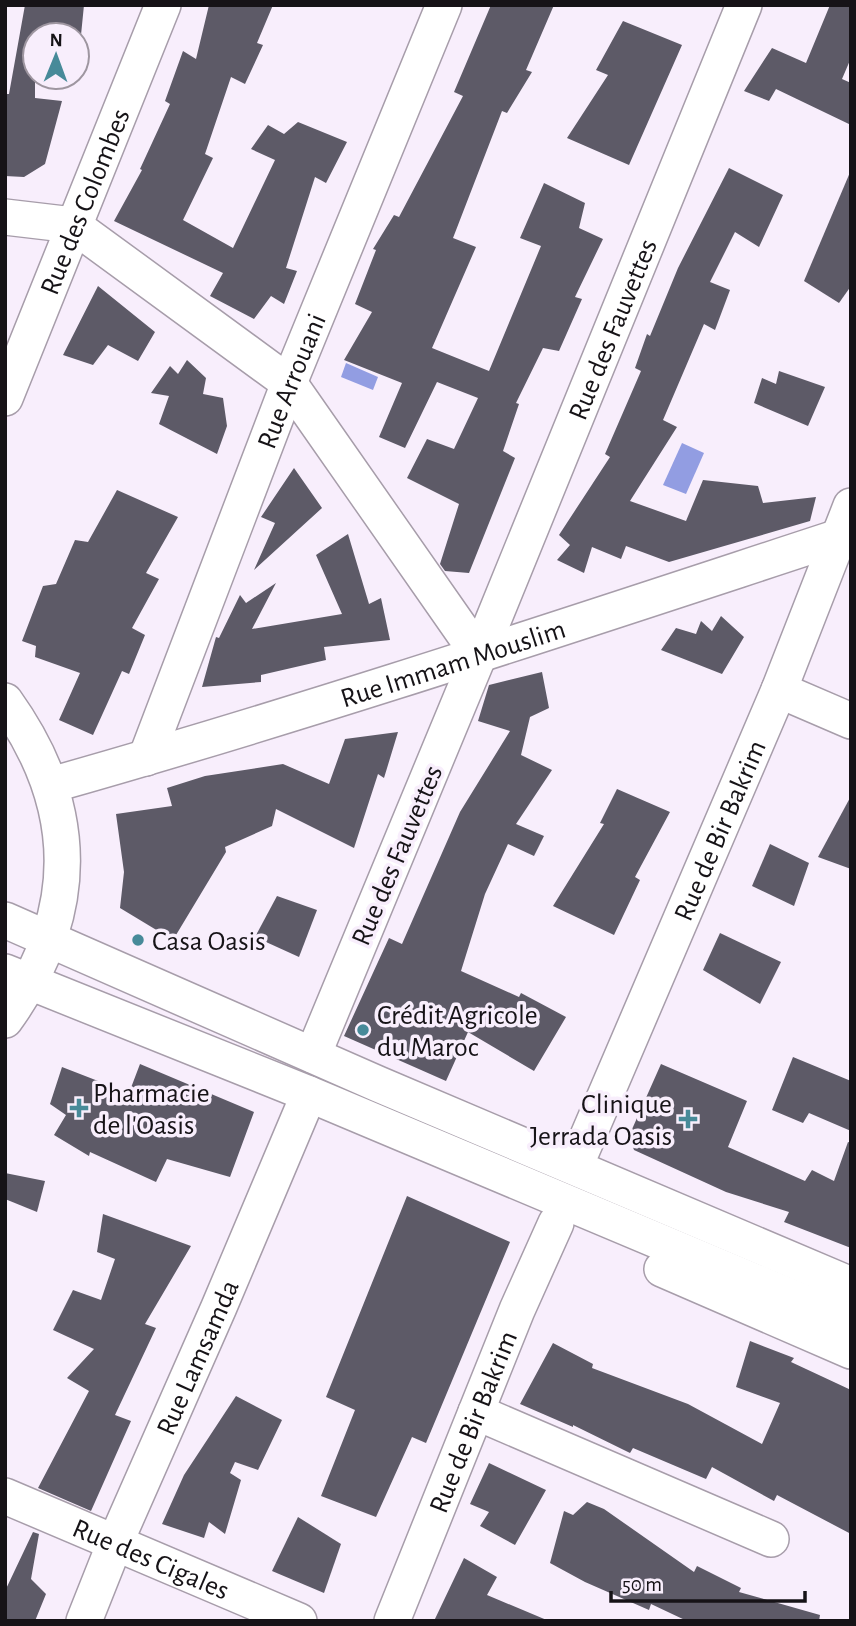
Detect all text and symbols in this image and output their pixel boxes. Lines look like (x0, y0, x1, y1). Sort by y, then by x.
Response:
north arrow (21, 21, 91, 91)
text: N (49, 31, 63, 50)
street label: Rue des Colombes (36, 105, 136, 299)
street label: Rue des Fauvettes (564, 235, 663, 424)
street label: Rue Arrouani (253, 310, 332, 453)
street label: Rue Immam Mouslim (338, 615, 569, 714)
street label: Rue de Bir Bakrim (670, 737, 772, 925)
street label: Rue des Fauvettes (347, 762, 448, 950)
place label: Casa Oasis (152, 928, 266, 956)
marker: Casa Oasis (130, 932, 146, 948)
place label: Crédit Agricole du Maroc (377, 1002, 538, 1062)
marker: Crédit Agricole du Maroc (355, 1022, 371, 1038)
place label: Pharmacie de l'Oasis (93, 1080, 210, 1140)
place label: Clinique Jerrada Oasis (530, 1091, 672, 1151)
marker: Pharmacie de l'Oasis (71, 1100, 87, 1116)
marker: Clinique Jerrada Oasis (678, 1109, 698, 1129)
street label: Rue Lamsamda (152, 1276, 245, 1440)
street label: Rue de Bir Bakrim (425, 1327, 523, 1517)
street label: Rue des Cigales (68, 1514, 233, 1606)
scale bar (611, 1560, 805, 1604)
text: 50 m (622, 1574, 662, 1595)

